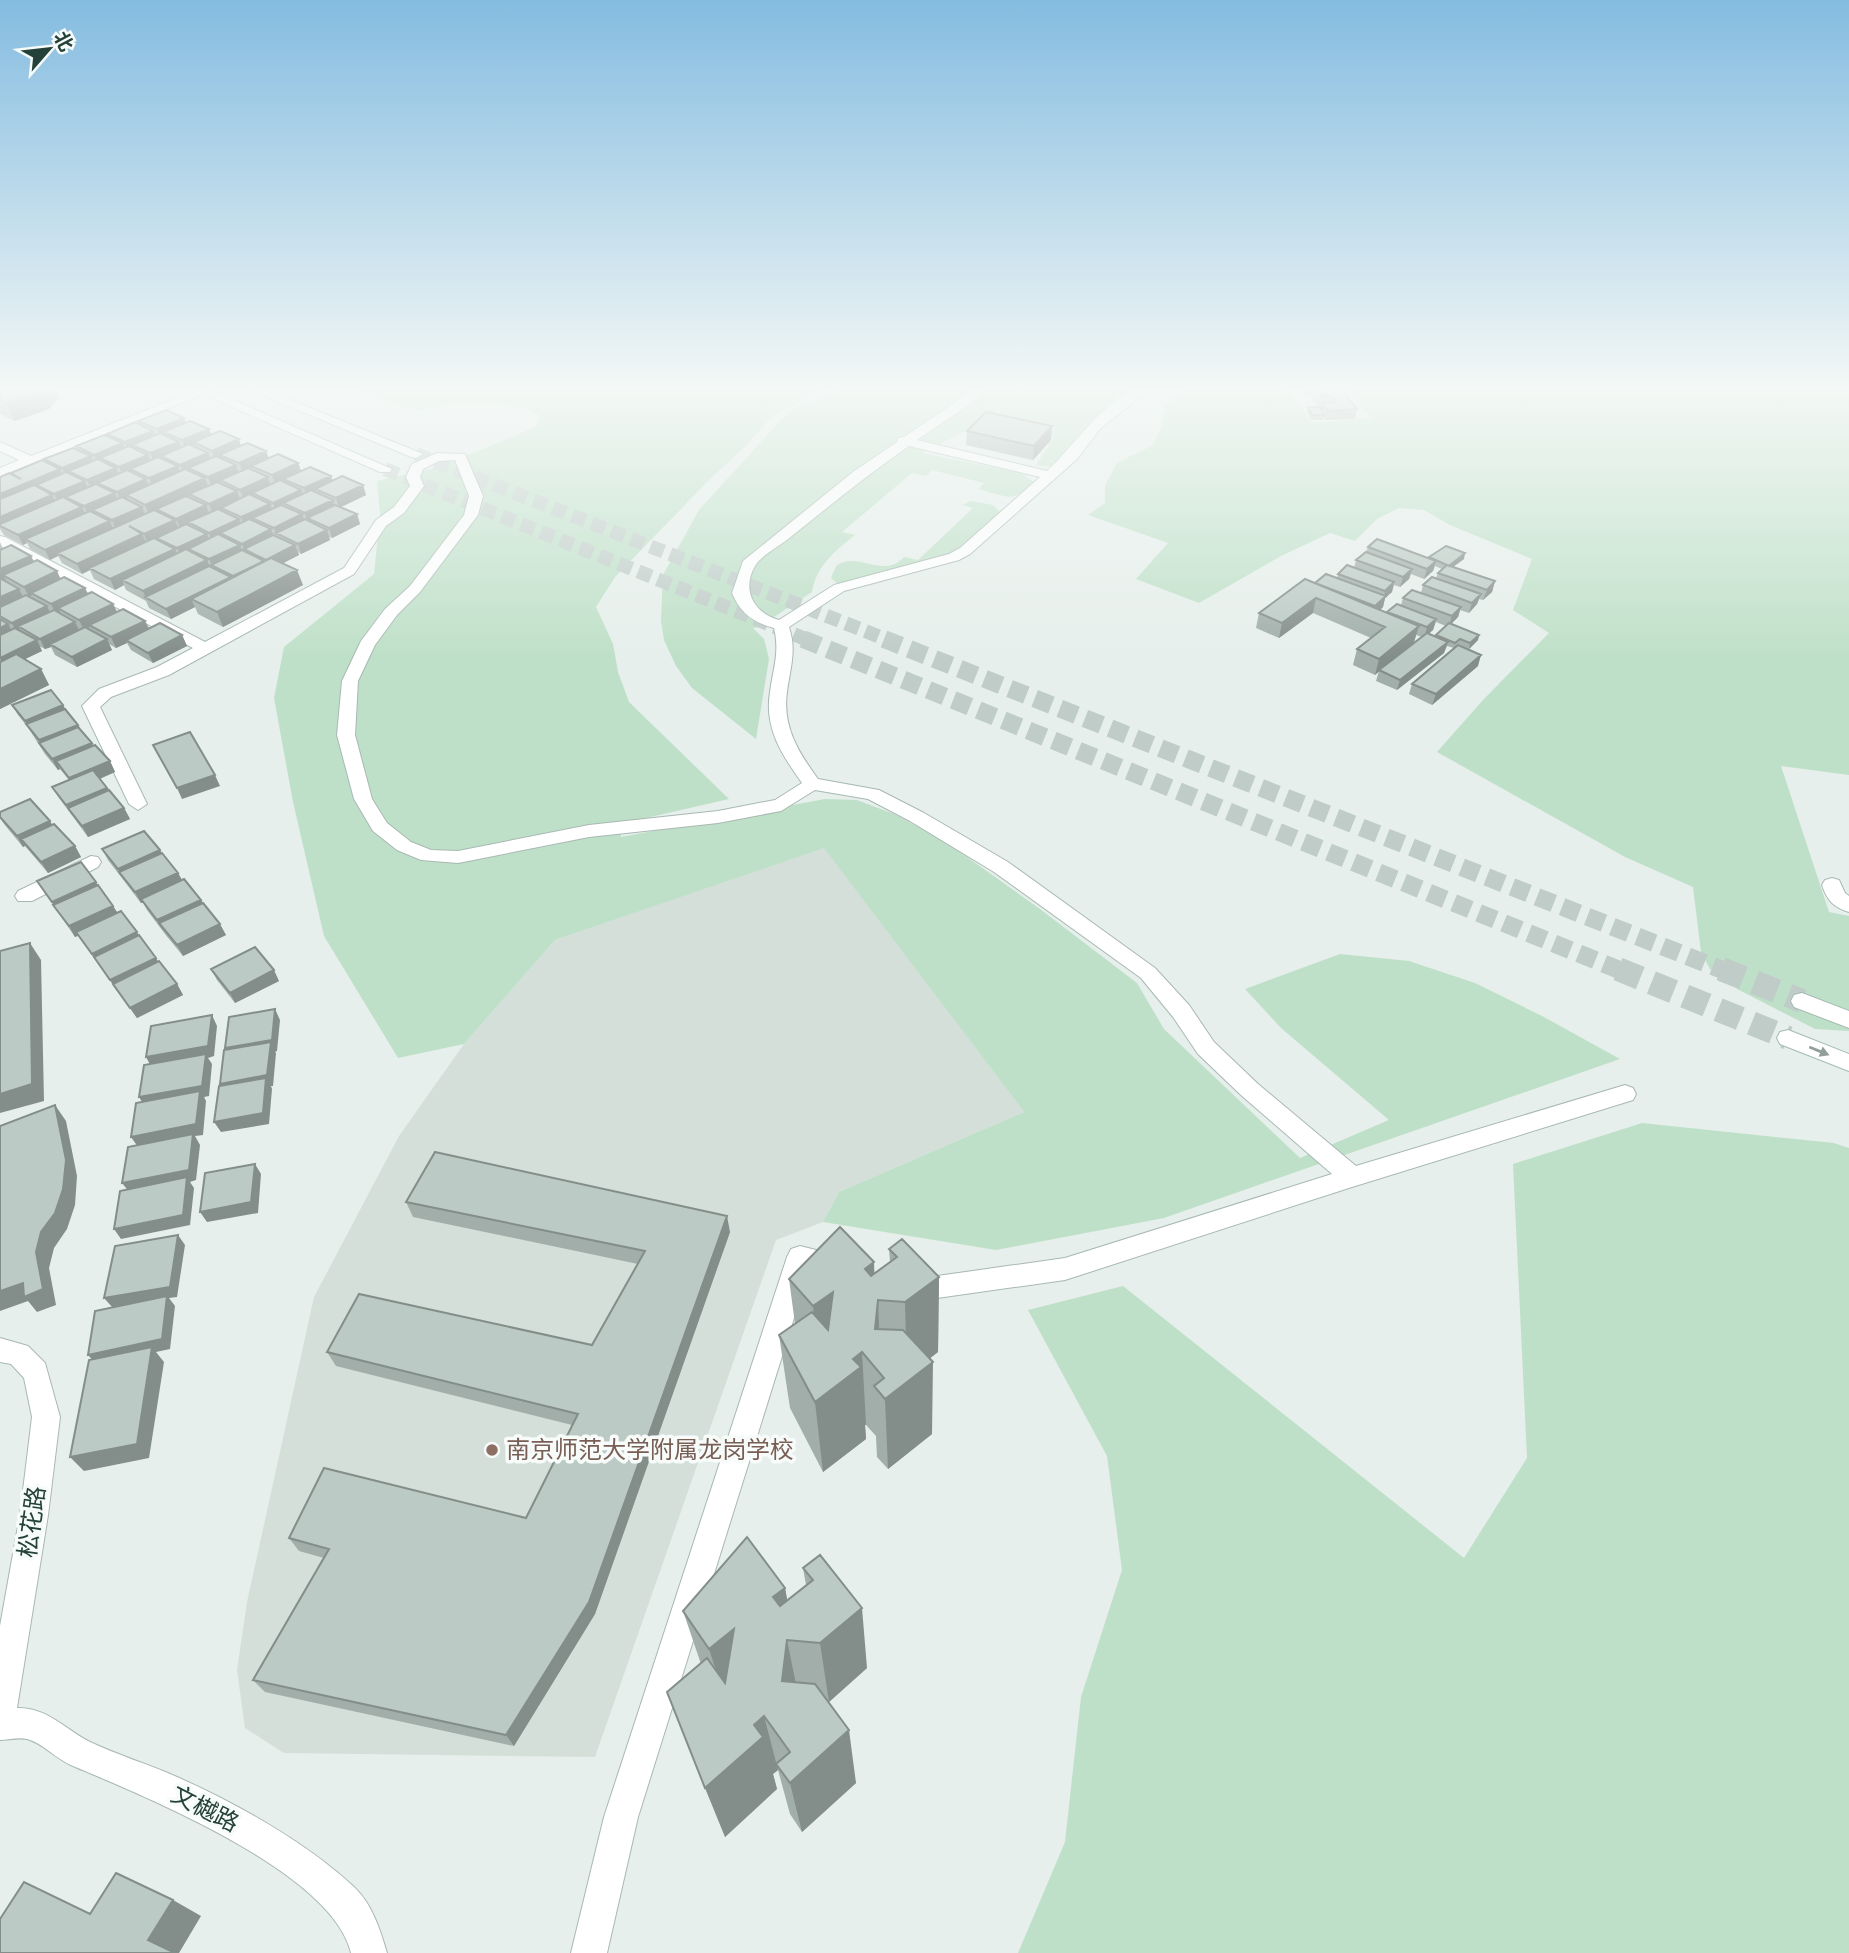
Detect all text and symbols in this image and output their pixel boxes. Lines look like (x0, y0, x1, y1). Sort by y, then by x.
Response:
north arrow (14, 14, 84, 84)
text: 北 (49, 27, 78, 55)
one-way arrow (1808, 1045, 1829, 1056)
place label: 南京师范大学附属龙岗学校 (506, 1436, 794, 1464)
marker: 南京师范大学附属龙岗学校 (484, 1442, 500, 1458)
street label: 松花路 (13, 1484, 51, 1560)
street label: 文樾路 (167, 1780, 243, 1838)

